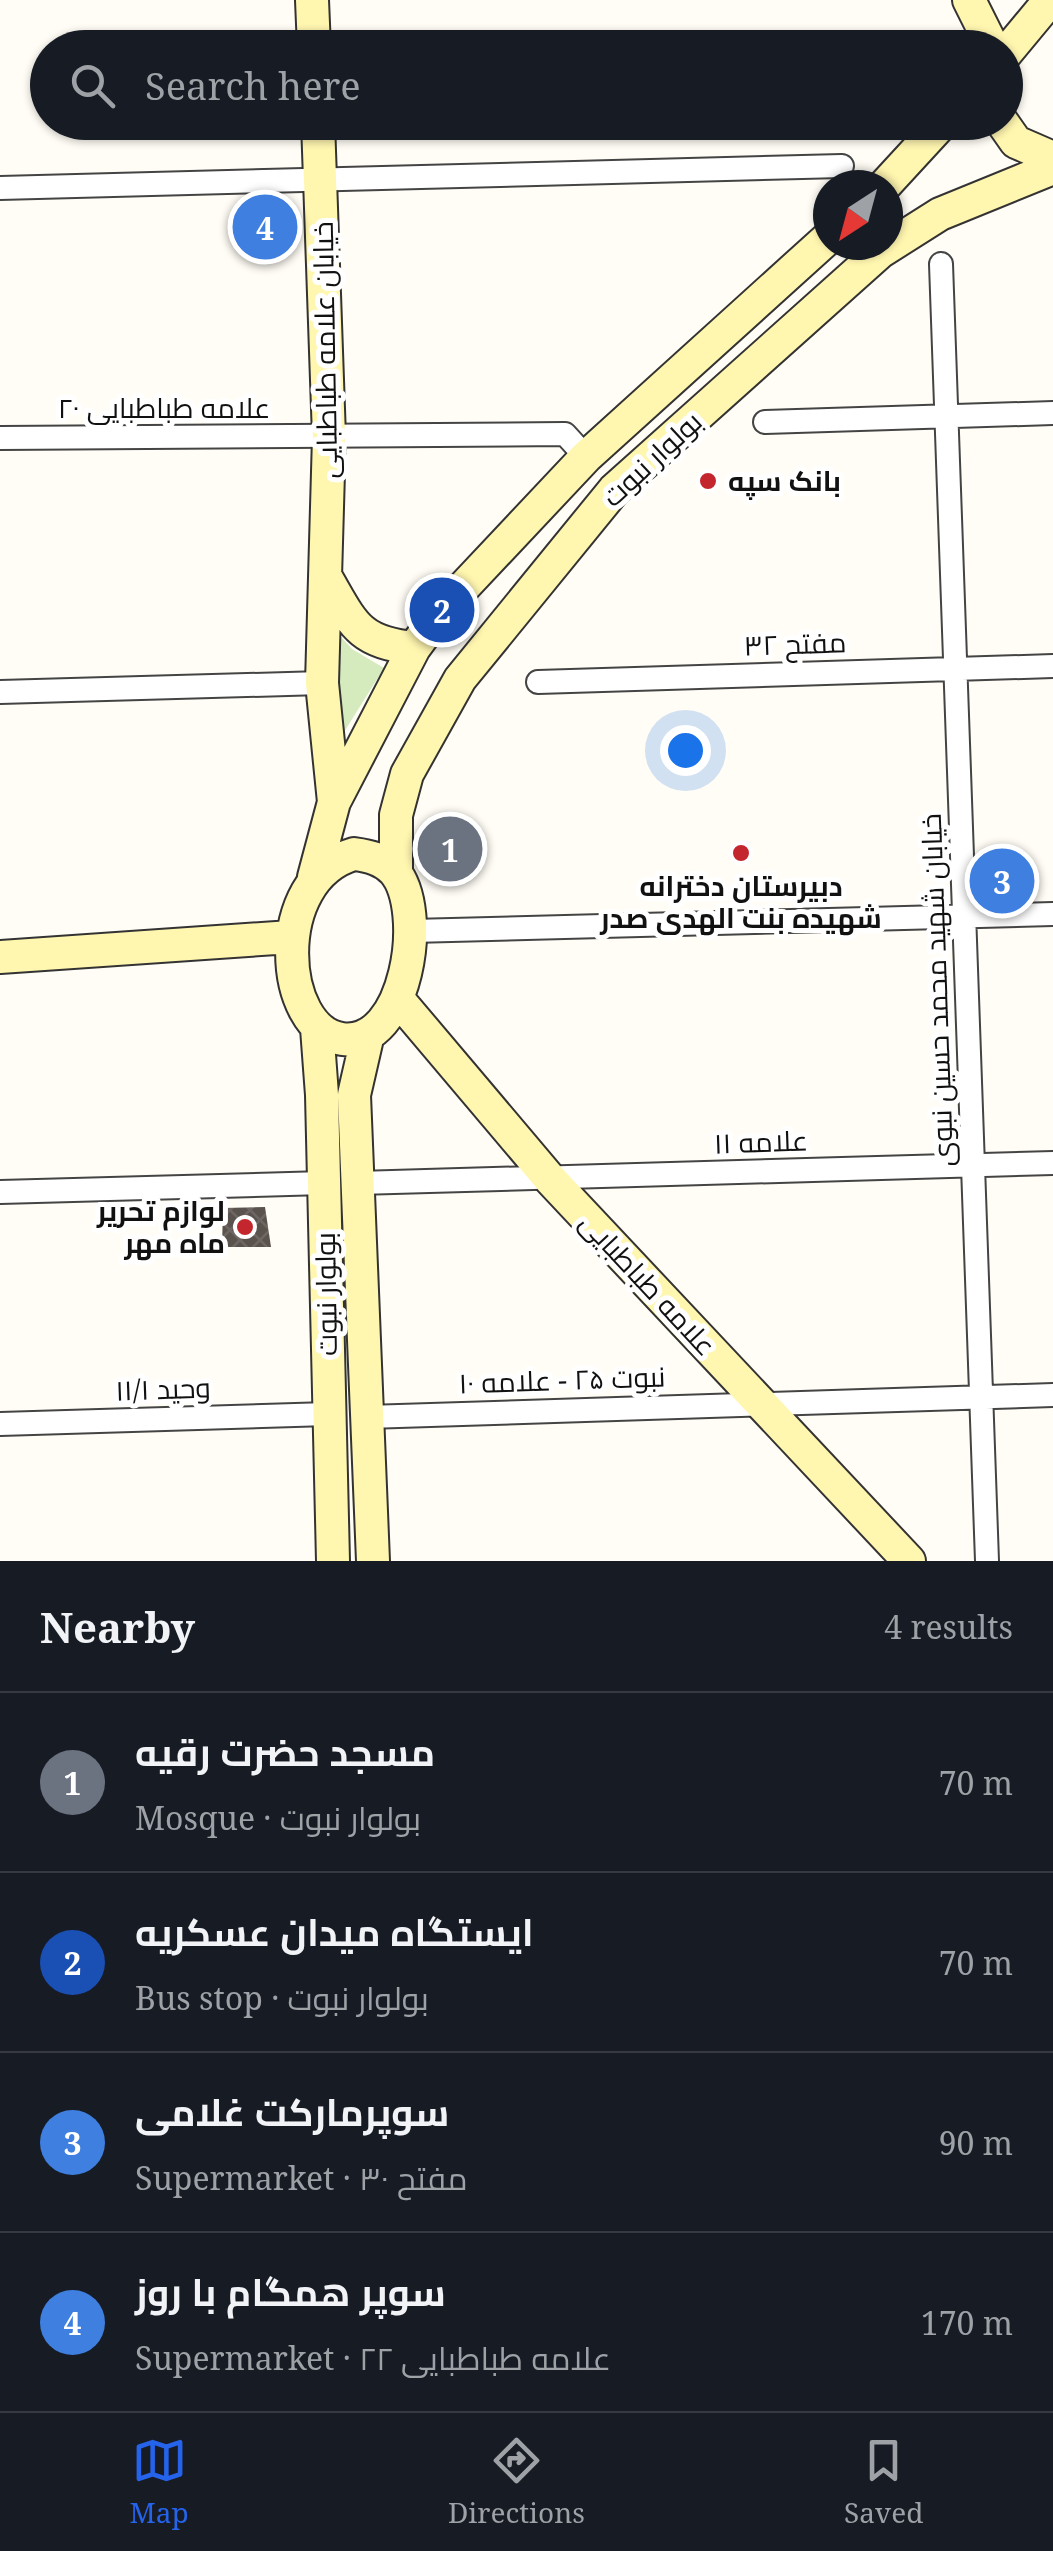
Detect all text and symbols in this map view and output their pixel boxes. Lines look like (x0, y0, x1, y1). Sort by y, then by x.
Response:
search box (30, 30, 1023, 140)
icon: search (65, 58, 120, 113)
text: Search here (145, 59, 361, 111)
north arrow (813, 170, 903, 260)
pin: 4 (232, 190, 298, 264)
street label: خیابان علامه طباطبایی (303, 221, 345, 479)
street label: علامه طباطبایی ۲۰ (58, 388, 270, 426)
street label: بولوار نبوت (593, 402, 710, 514)
place label: بانک سپه (728, 461, 841, 500)
marker: بانک سپه (697, 470, 719, 492)
pin: 2 (410, 572, 474, 648)
street label: مفتح ۳۲ (743, 622, 847, 665)
your location (660, 725, 711, 776)
pin: 1 (418, 812, 482, 886)
street label: خیابان شهید محمد حسین نبوی (911, 813, 961, 1167)
marker: دبیرستان دخترانه شهیده بنت الهدی صدر (730, 842, 752, 864)
pin: 3 (970, 844, 1034, 918)
place label: دبیرستان دخترانه شهیده بنت الهدی صدر (599, 866, 882, 936)
street label: علامه ۱۱ (713, 1120, 809, 1162)
place label: لوازم تحریر ماه مهر (96, 1191, 225, 1261)
street label: علامه طباطبایی (572, 1203, 725, 1363)
marker: لوازم تحریر ماه مهر (234, 1216, 256, 1238)
street label: بولوار نبوت (305, 1232, 345, 1356)
street label: نبوت ۲۵ - علامه ۱۰ (458, 1356, 666, 1402)
street label: وحید ۱۱/۱ (115, 1367, 211, 1409)
text: Nearby (40, 1598, 195, 1655)
text: 4 results (884, 1605, 1013, 1648)
text: مسجد حضرت رقیه (135, 1725, 435, 1777)
text: 1 (63, 1761, 82, 1804)
text: 70 m (939, 1761, 1013, 1804)
text: Mosque · بولوار نبوت (135, 1796, 421, 1839)
text: ایستگاه میدان عسکریه (135, 1905, 534, 1957)
text: 2 (63, 1941, 82, 1984)
text: 70 m (939, 1941, 1013, 1984)
text: Bus stop · بولوار نبوت (135, 1976, 429, 2019)
text: سوپرمارکت غلامی (135, 2085, 449, 2137)
text: 3 (63, 2121, 82, 2164)
text: 90 m (939, 2121, 1013, 2164)
text: Supermarket · مفتح ۳۰ (135, 2156, 467, 2199)
text: سوپر همگام با روز (135, 2265, 446, 2317)
text: 4 (63, 2301, 82, 2344)
text: 170 m (921, 2301, 1013, 2344)
text: Supermarket · علامه طباطبایی ۲۲ (135, 2336, 611, 2379)
tab: Map (130, 2433, 189, 2531)
tab: Directions (448, 2433, 585, 2531)
tab: Saved (844, 2433, 923, 2531)

